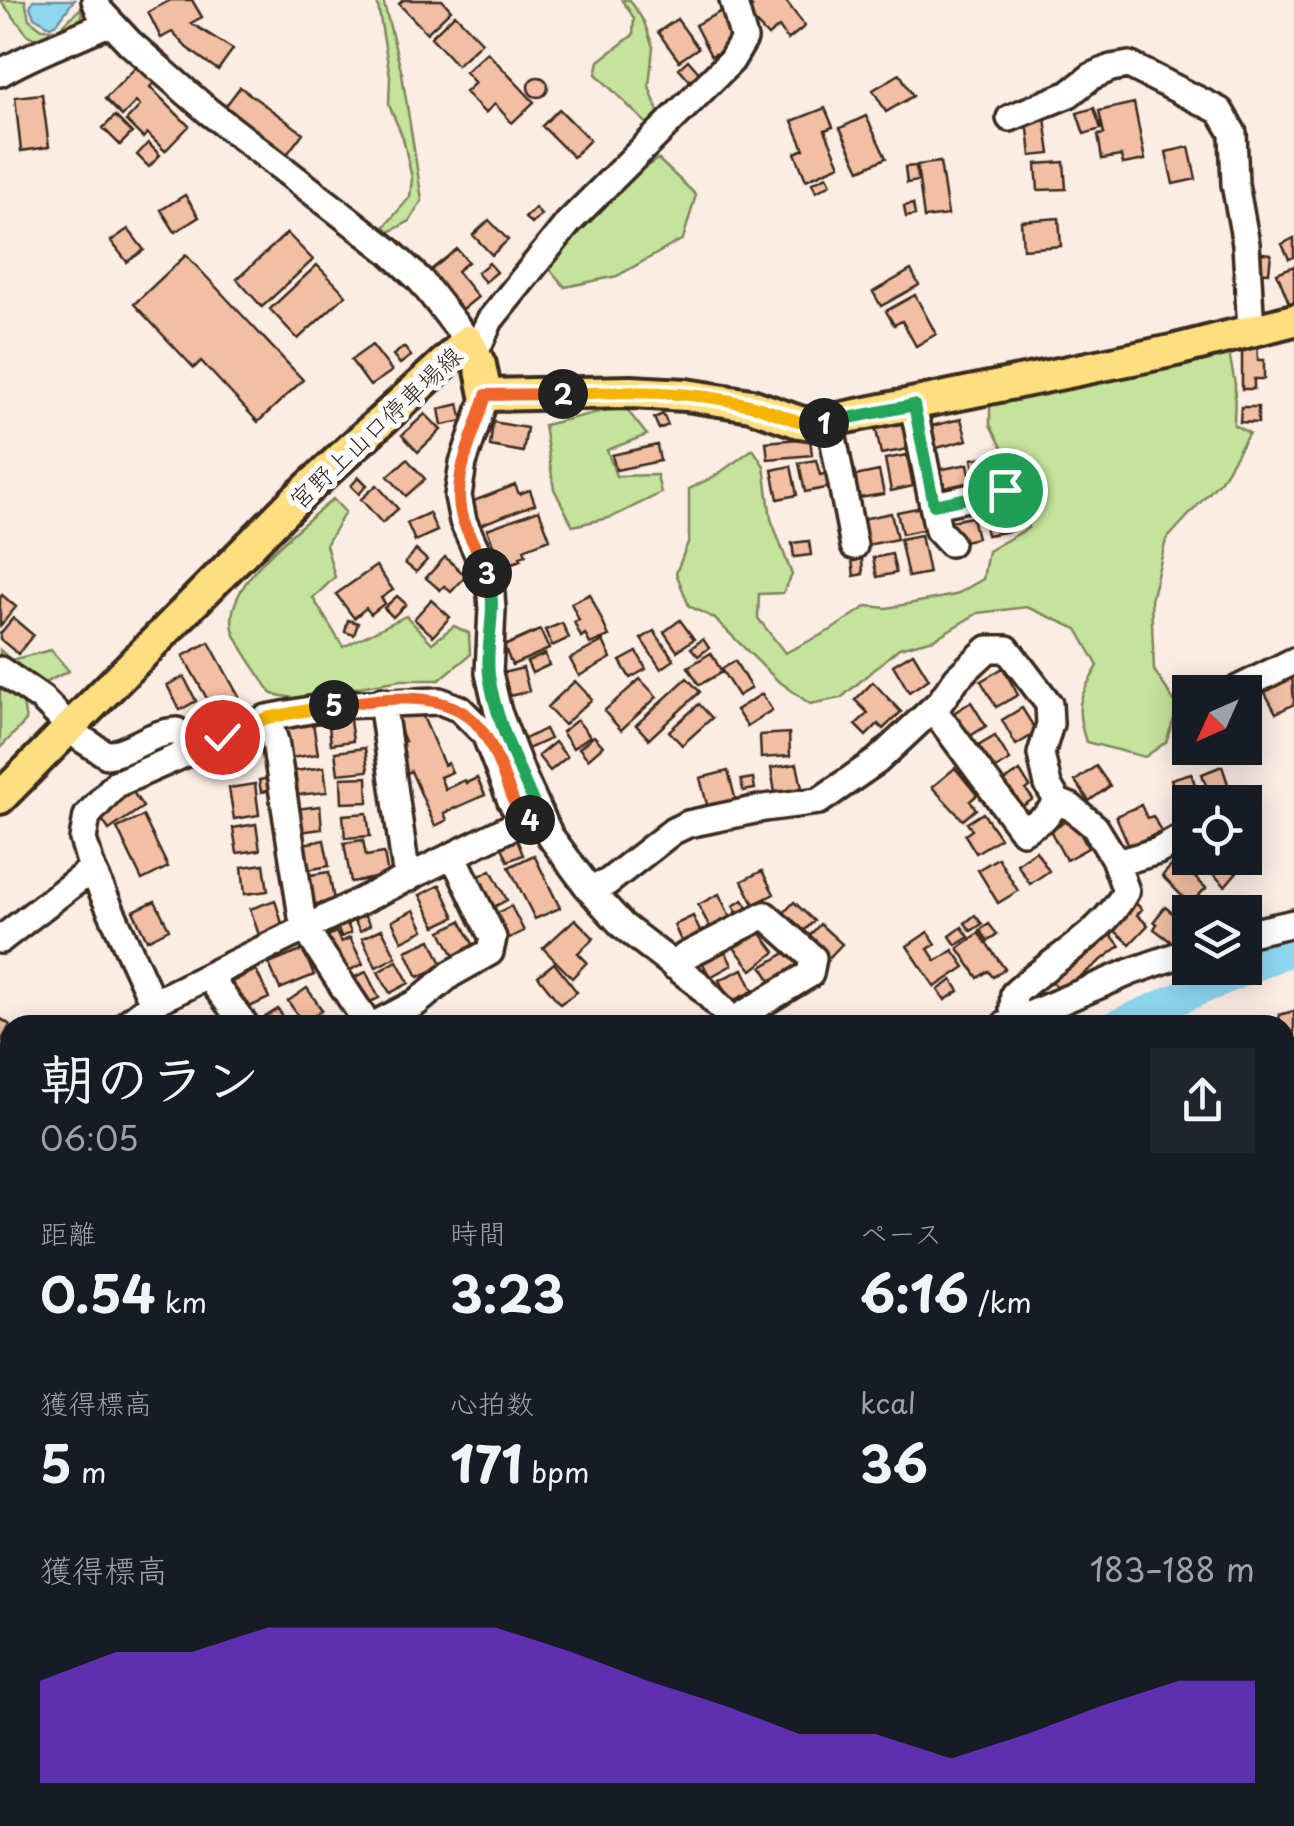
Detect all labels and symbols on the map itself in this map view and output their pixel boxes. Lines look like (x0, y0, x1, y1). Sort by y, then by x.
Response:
street label: 宮野上山口停車場線 (280, 336, 470, 518)
pin: 2 (538, 369, 588, 419)
pin: 1 (799, 398, 849, 448)
pin (963, 448, 1048, 533)
pin: 3 (462, 548, 512, 598)
north arrow (1172, 675, 1262, 765)
pin: 5 (309, 680, 359, 730)
pin (180, 695, 265, 780)
pin: 4 (505, 795, 555, 845)

